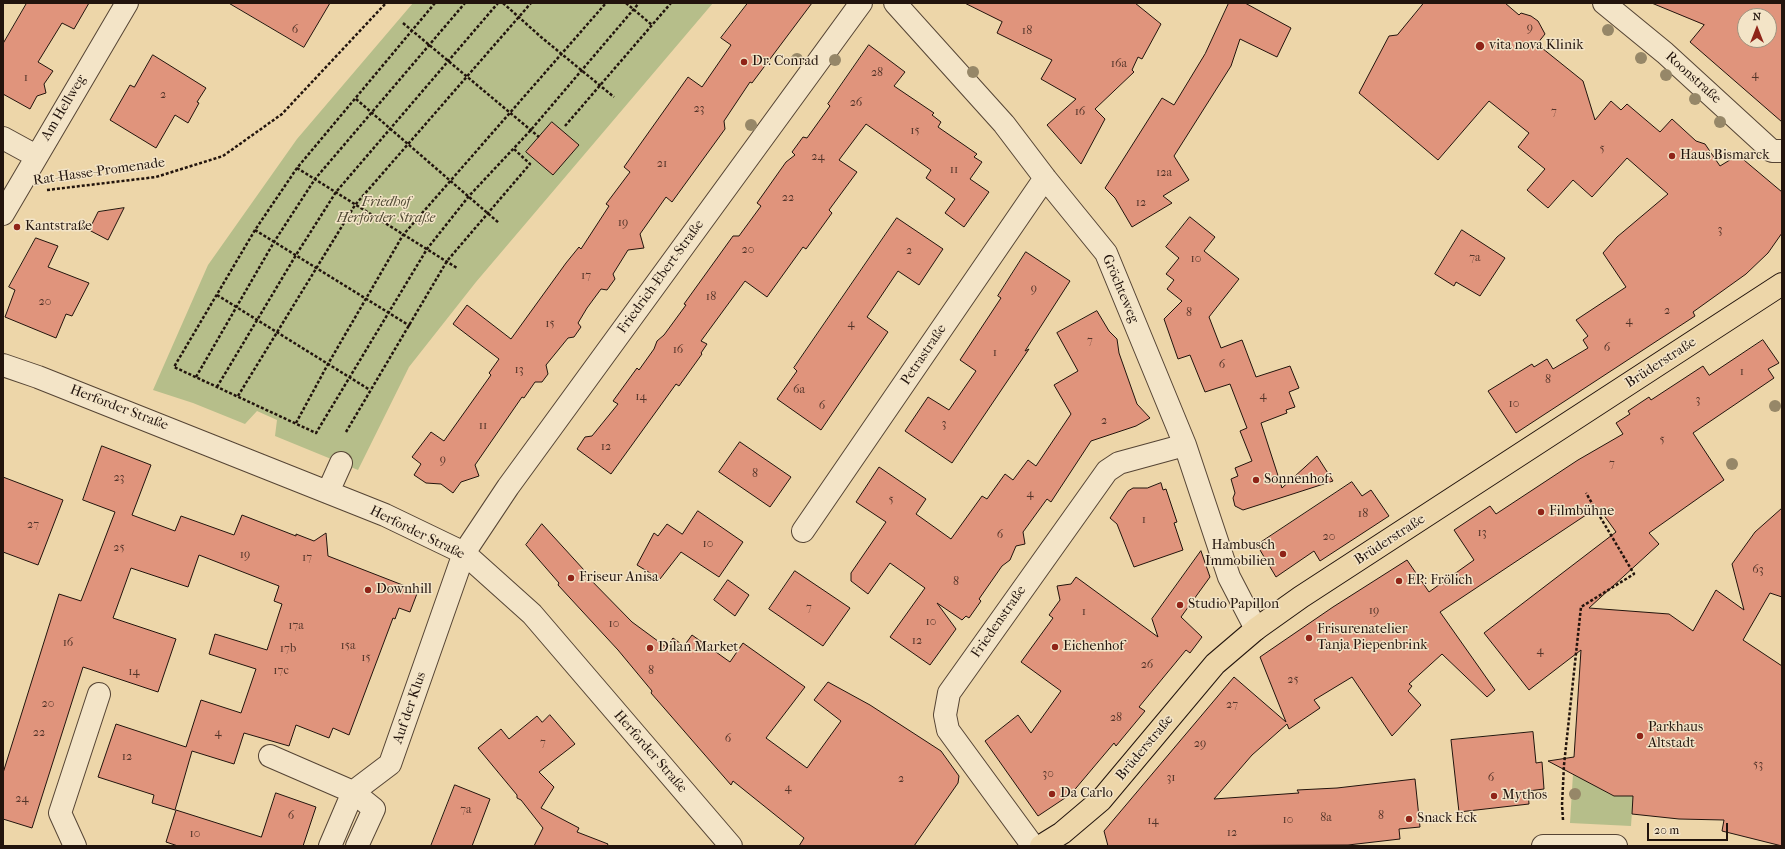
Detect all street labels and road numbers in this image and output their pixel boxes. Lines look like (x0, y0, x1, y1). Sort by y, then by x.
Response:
street label: Roonstraße (1662, 49, 1724, 107)
street label: Am Hellweg (38, 72, 90, 144)
street label: Rat-Hasse-Promenade (32, 154, 166, 190)
street label: Friedrich-Ebert-Straße (614, 217, 708, 337)
street label: Gröchteweg (1098, 252, 1142, 326)
street label: Petrastraße (898, 321, 950, 389)
street label: Brüderstraße (1623, 334, 1699, 392)
street label: Herforder Straße (68, 382, 170, 434)
street label: Herforder Straße (367, 503, 467, 563)
street label: Brüderstraße (1352, 511, 1428, 569)
street label: Friedenstraße (968, 583, 1030, 661)
street label: Auf der Klus (390, 670, 430, 746)
street label: Herforder Straße (610, 707, 690, 797)
street label: Brüderstraße (1113, 712, 1177, 784)

